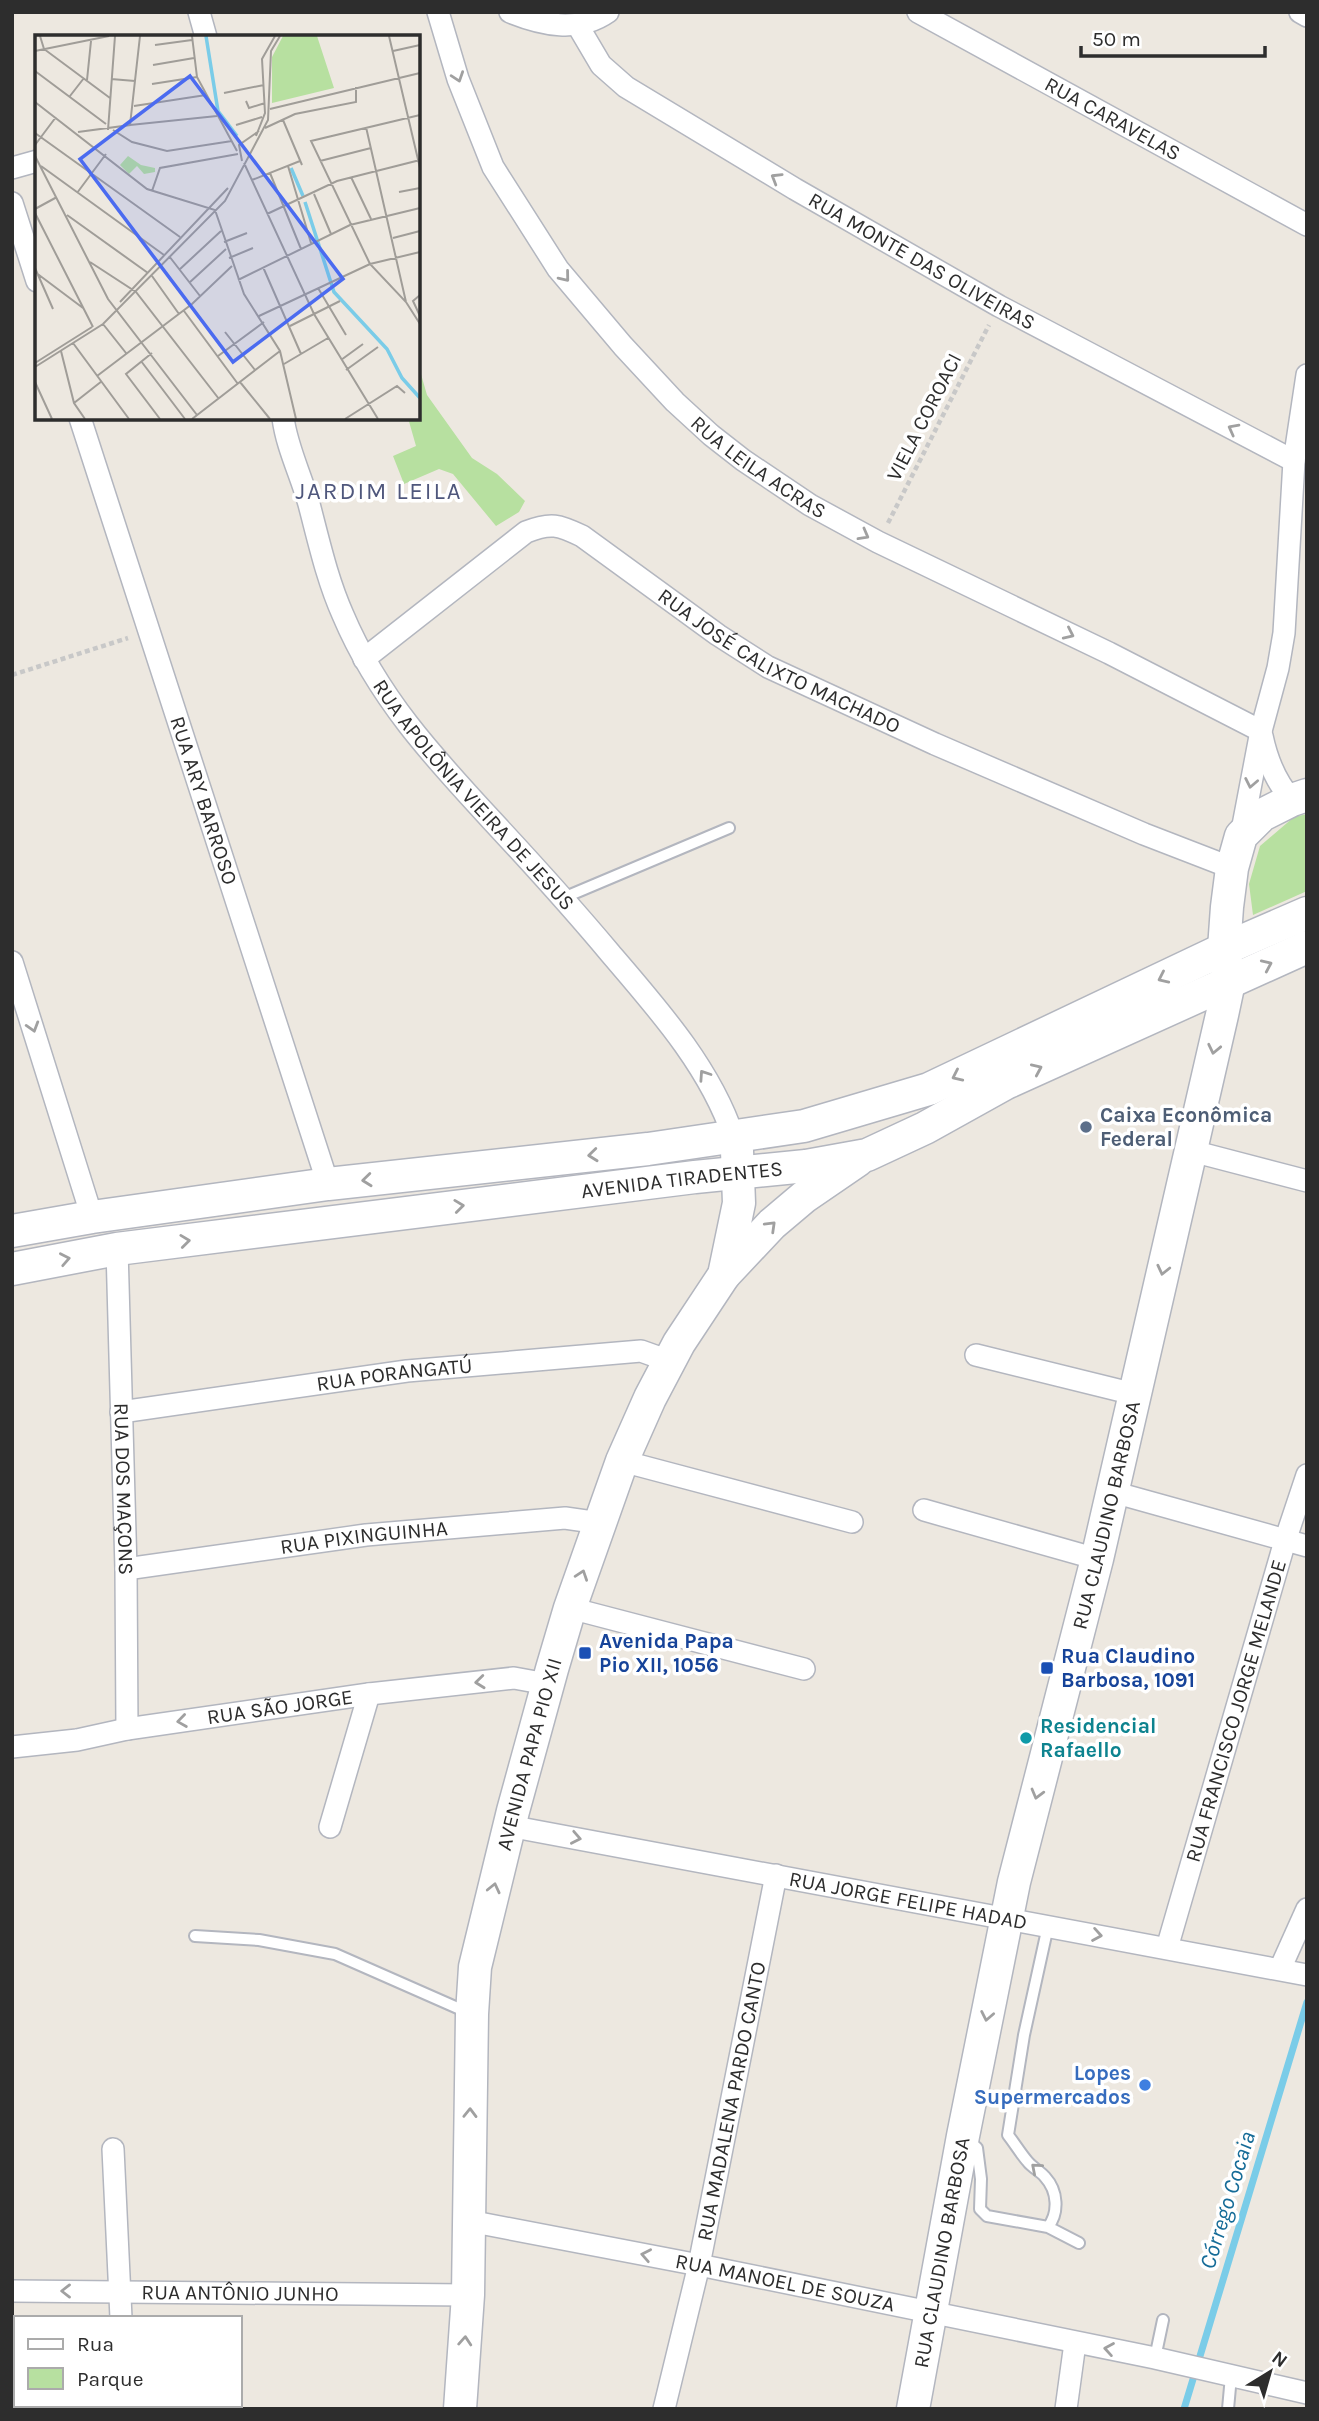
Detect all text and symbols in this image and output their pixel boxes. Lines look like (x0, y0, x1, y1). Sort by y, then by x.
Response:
scale bar (1081, 14, 1265, 58)
text: 50 m (1092, 27, 1141, 51)
inset map (35, 35, 420, 420)
one-way arrow (450, 71, 464, 83)
street label: RUA CARAVELAS (1041, 72, 1185, 165)
one-way arrow (771, 173, 784, 186)
street label: RUA MONTE DAS OLIVEIRAS (804, 187, 1039, 335)
one-way arrow (557, 268, 569, 281)
street label: VIELA COROACI (882, 349, 966, 485)
street label: RUA LEILA ACRAS (686, 411, 830, 523)
one-way arrow (1228, 424, 1240, 438)
district label: JARDIM LEILA (295, 477, 463, 505)
one-way arrow (857, 527, 870, 540)
street label: RUA JOSÉ CALIXTO MACHADO (653, 583, 904, 738)
one-way arrow (1062, 626, 1074, 640)
street label: RUA APOLÔNIA VIEIRA DE JESUS (368, 675, 580, 915)
street label: RUA ARY BARROSO (165, 713, 242, 888)
one-way arrow (1244, 777, 1259, 789)
one-way arrow (1259, 959, 1272, 973)
one-way arrow (1158, 970, 1170, 984)
one-way arrow (24, 1021, 39, 1033)
one-way arrow (1208, 1043, 1223, 1055)
one-way arrow (1030, 1063, 1042, 1077)
one-way arrow (952, 1067, 964, 1081)
one-way arrow (700, 1070, 712, 1083)
place label: Caixa Econômica Federal (1100, 1103, 1272, 1151)
marker: Caixa Econômica Federal (1078, 1119, 1094, 1135)
one-way arrow (587, 1148, 599, 1163)
street label: AVENIDA TIRADENTES (580, 1156, 784, 1203)
one-way arrow (361, 1172, 372, 1187)
one-way arrow (454, 1199, 465, 1214)
one-way arrow (763, 1221, 776, 1234)
one-way arrow (179, 1233, 191, 1248)
one-way arrow (59, 1252, 71, 1267)
one-way arrow (1157, 1264, 1172, 1276)
street label: RUA PORANGATÚ (315, 1353, 473, 1396)
street label: RUA CLAUDINO BARBOSA (1067, 1398, 1145, 1632)
street label: RUA DOS MAÇONS (109, 1403, 138, 1575)
street label: RUA PIXINGUINHA (278, 1516, 449, 1559)
street label: RUA FRANCISCO JORGE MELANDE (1181, 1557, 1291, 1865)
one-way arrow (574, 1569, 588, 1581)
place label: Avenida Papa Pio XII, 1056 (599, 1629, 734, 1677)
place label: Rua Claudino Barbosa, 1091 (1061, 1644, 1195, 1692)
marker: Avenida Papa Pio XII, 1056 (577, 1645, 593, 1661)
street label: AVENIDA PAPA PIO XII (492, 1655, 567, 1853)
marker: Rua Claudino Barbosa, 1091 (1039, 1660, 1055, 1676)
one-way arrow (474, 1674, 486, 1689)
street label: RUA SÃO JORGE (205, 1684, 354, 1729)
one-way arrow (176, 1714, 187, 1729)
place label: Residencial Rafaello (1040, 1714, 1156, 1762)
marker: Residencial Rafaello (1018, 1730, 1034, 1746)
one-way arrow (1031, 1788, 1045, 1800)
one-way arrow (570, 1829, 582, 1844)
street label: RUA JORGE FELIPE HADAD (787, 1867, 1029, 1935)
one-way arrow (486, 1882, 500, 1894)
one-way arrow (1091, 1927, 1103, 1942)
street label: RUA MADALENA PARDO CANTO (692, 1960, 771, 2243)
one-way arrow (981, 2010, 996, 2022)
place label: Lopes Supermercados (974, 2061, 1131, 2109)
marker: Lopes Supermercados (1137, 2077, 1153, 2093)
one-way arrow (463, 2108, 478, 2119)
water label: Córrego Cocaia (1194, 2128, 1261, 2272)
street label: RUA CLAUDINO BARBOSA (909, 2135, 975, 2370)
one-way arrow (1031, 2164, 1044, 2176)
one-way arrow (640, 2248, 652, 2263)
street label: RUA MANOEL DE SOUZA (673, 2249, 897, 2317)
street label: RUA ANTÔNIO JUNHO (141, 2280, 339, 2306)
one-way arrow (61, 2283, 71, 2299)
legend (14, 2316, 242, 2407)
text: Rua (77, 2332, 114, 2356)
one-way arrow (457, 2335, 472, 2346)
north arrow (1235, 2337, 1305, 2407)
one-way arrow (1103, 2343, 1115, 2358)
text: N (1268, 2346, 1292, 2372)
text: Parque (77, 2367, 144, 2391)

